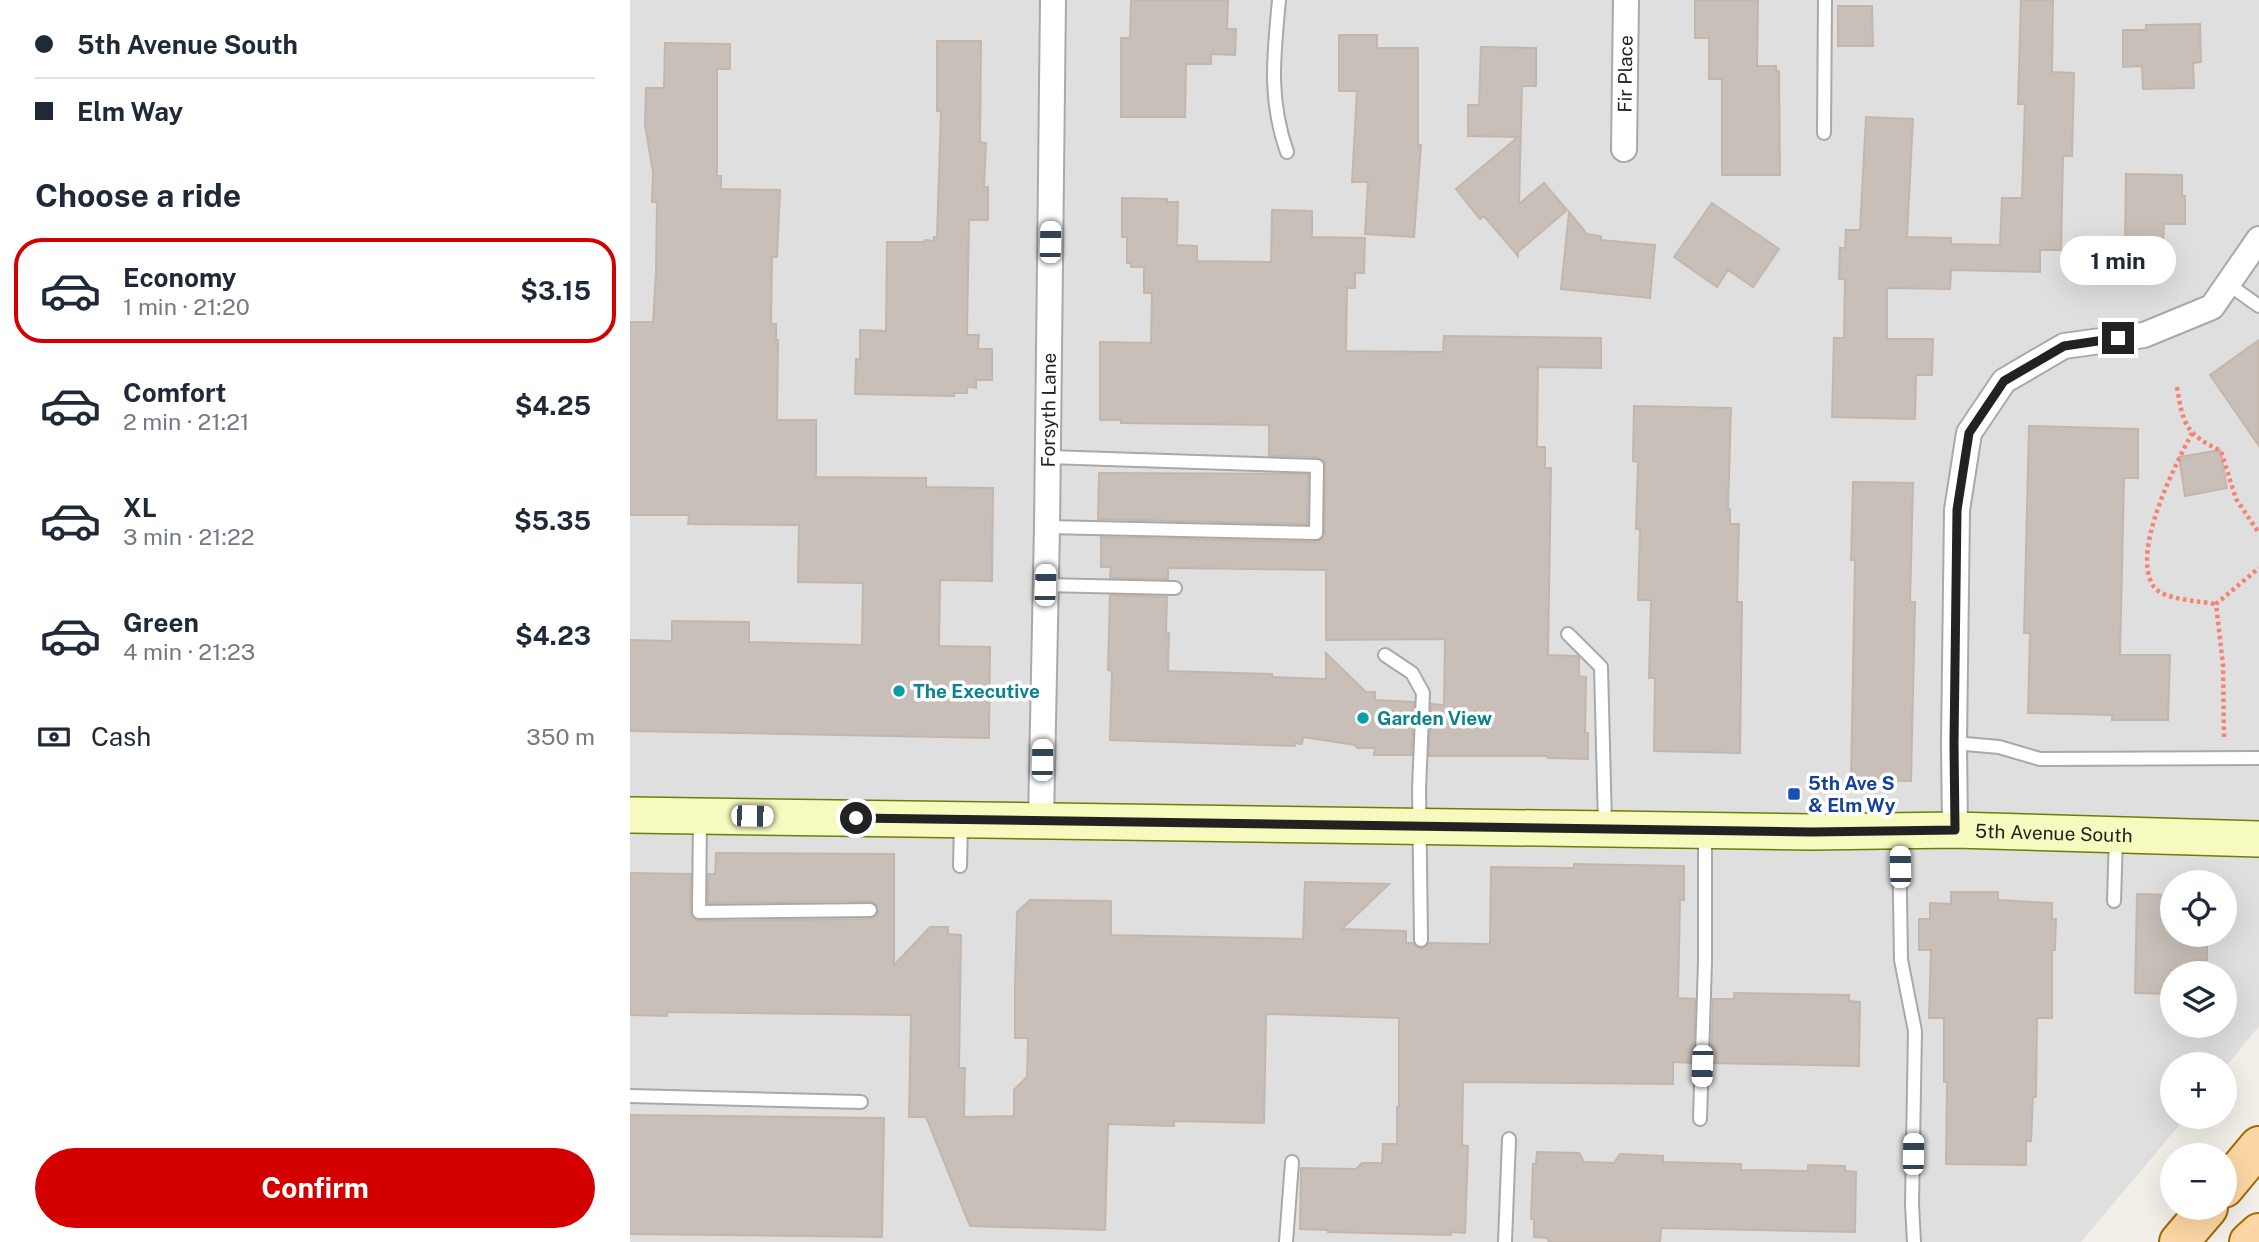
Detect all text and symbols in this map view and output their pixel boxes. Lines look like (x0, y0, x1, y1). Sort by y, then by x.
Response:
text: 5th Avenue South (77, 29, 298, 60)
street label: Fir Place (1613, 35, 1637, 113)
text: Elm Way (77, 96, 183, 127)
text: Choose a ride (35, 177, 241, 214)
car (1040, 221, 1061, 263)
callout: 1 min (2060, 236, 2176, 286)
text: 1 min (2090, 247, 2146, 274)
icon: car (39, 259, 102, 322)
text: Economy (123, 262, 236, 293)
text: $3.15 (520, 275, 591, 306)
text: 1 min · 21:20 (123, 293, 250, 320)
route end (2102, 322, 2134, 354)
street label: Forsyth Lane (1037, 353, 1060, 468)
icon: car (39, 374, 102, 437)
text: Comfort (123, 377, 226, 408)
text: $4.25 (515, 390, 591, 421)
text: 2 min · 21:21 (123, 408, 249, 435)
icon: car (39, 489, 102, 552)
text: XL (123, 492, 157, 523)
text: $5.35 (514, 505, 591, 536)
text: 3 min · 21:22 (123, 523, 255, 550)
car (1034, 564, 1057, 606)
icon: car (39, 604, 102, 667)
text: Green (123, 607, 199, 638)
text: $4.23 (515, 620, 591, 651)
text: 4 min · 21:23 (123, 638, 255, 665)
place label: The Executive (913, 680, 1040, 702)
marker: The Executive (891, 683, 907, 699)
place label: Garden View (1377, 707, 1492, 729)
marker: Garden View (1355, 710, 1371, 726)
icon: cash (35, 718, 73, 756)
text: Cash (91, 721, 151, 752)
text: 350 m (526, 723, 595, 750)
car (1032, 739, 1053, 781)
place label: 5th Ave S & Elm Wy (1808, 772, 1896, 816)
marker: 5th Ave S & Elm Wy (1786, 786, 1802, 802)
route start (840, 802, 872, 834)
car (731, 805, 774, 827)
street label: 5th Avenue South (1975, 820, 2133, 846)
car (1890, 846, 1911, 888)
map controls (2160, 870, 2237, 1220)
button: locate (2160, 870, 2237, 947)
button: layers (2160, 961, 2237, 1038)
car (1691, 1045, 1714, 1087)
button: + (2160, 1052, 2237, 1129)
car (1903, 1133, 1924, 1175)
button: − (2160, 1143, 2237, 1220)
button: Confirm (35, 1148, 595, 1228)

